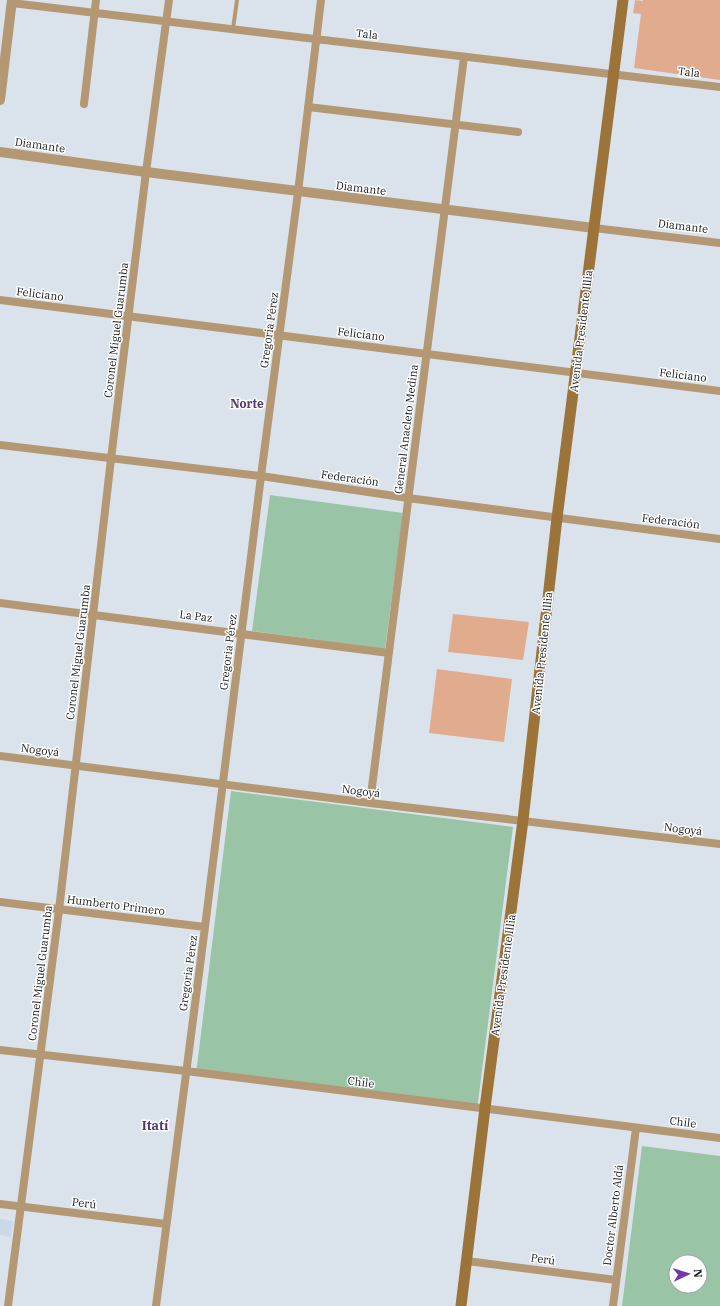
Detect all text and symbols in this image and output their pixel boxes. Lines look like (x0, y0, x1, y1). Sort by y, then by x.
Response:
street label: Tala (355, 26, 379, 42)
street label: Tala (677, 64, 701, 80)
street label: Diamante (14, 135, 66, 155)
street label: Diamante (335, 178, 387, 198)
street label: Diamante (657, 216, 709, 236)
street label: Coronel Miguel Guarumba (101, 261, 131, 399)
street label: Avenida Presidente Illia (567, 269, 595, 393)
street label: Feliciano (16, 284, 64, 304)
street label: Gregoria Pérez (257, 291, 281, 369)
street label: Feliciano (337, 324, 385, 344)
street label: General Anacleto Medina (391, 363, 421, 495)
street label: Feliciano (659, 365, 707, 385)
district label: Norte (230, 396, 264, 411)
street label: Federación (320, 467, 380, 489)
street label: Federación (641, 510, 701, 532)
street label: Coronel Miguel Guarumba (63, 583, 93, 721)
street label: Avenida Presidente Illia (529, 591, 555, 715)
street label: La Paz (179, 607, 214, 625)
street label: Gregoria Pérez (216, 613, 240, 691)
street label: Nogoyá (20, 741, 60, 759)
street label: Nogoyá (341, 782, 381, 800)
street label: Nogoyá (663, 820, 703, 838)
street label: Humberto Primero (66, 892, 166, 918)
street label: Coronel Miguel Guarumba (25, 904, 55, 1042)
street label: Avenida Presidente Illia (488, 913, 518, 1037)
street label: Gregoria Pérez (176, 934, 200, 1012)
street label: Chile (347, 1073, 375, 1091)
street label: Chile (669, 1113, 697, 1131)
district label: Itatí (142, 1117, 169, 1134)
street label: Doctor Alberto Aldá (600, 1164, 626, 1266)
street label: Perú (71, 1195, 97, 1211)
street label: Perú (530, 1250, 556, 1268)
north arrow (668, 1254, 708, 1294)
text: N (691, 1268, 705, 1278)

